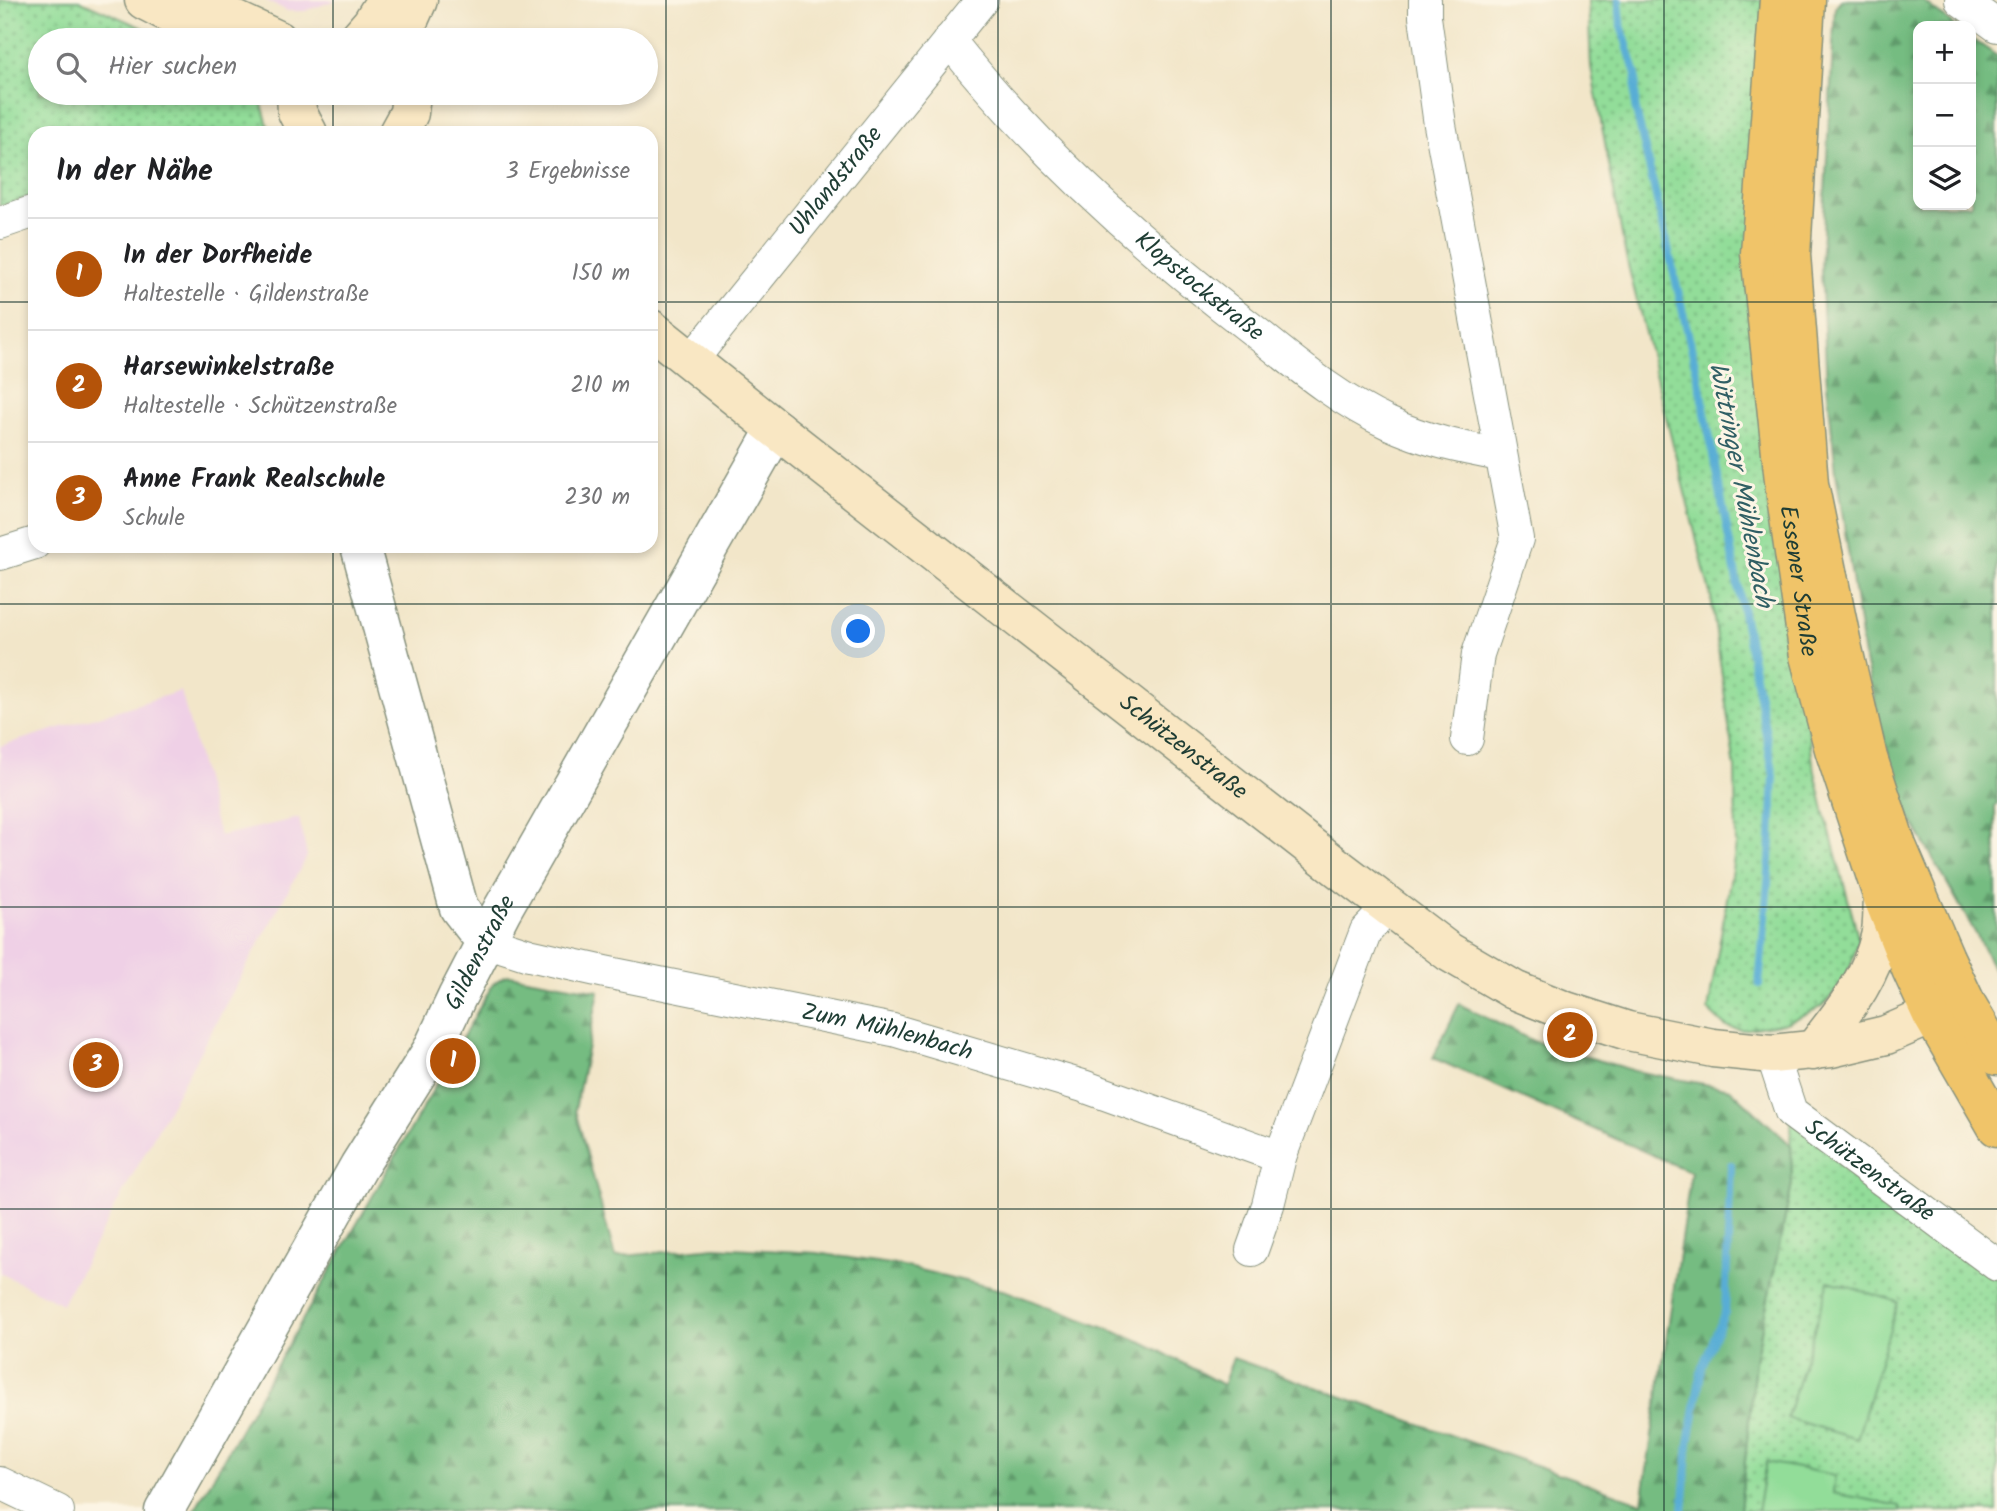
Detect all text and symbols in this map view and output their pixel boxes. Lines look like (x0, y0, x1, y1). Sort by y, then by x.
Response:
map controls (1913, 21, 1976, 210)
button: + (1913, 21, 1976, 84)
search box (28, 28, 658, 105)
text: Hier suchen (108, 46, 237, 88)
icon: search (52, 48, 90, 86)
button: − (1913, 84, 1976, 147)
street label: Uhlandstraße (779, 117, 893, 245)
button: layers (1913, 147, 1976, 210)
text: In der Nähe (56, 148, 213, 196)
text: 3 Ergebnisse (506, 154, 630, 190)
street label: Klopstockstraße (1125, 221, 1273, 352)
text: In der Dorfheide (123, 235, 312, 277)
text: 1 (76, 256, 82, 292)
text: 150 m (571, 256, 630, 292)
text: Haltestelle · Gildenstraße (123, 277, 369, 313)
text: Harsewinkelstraße (123, 347, 334, 389)
water label: Wittringer Mühlenbach (1696, 359, 1785, 613)
text: 2 (72, 368, 86, 404)
text: 210 m (570, 368, 630, 404)
text: Haltestelle · Schützenstraße (123, 389, 397, 425)
text: Anne Frank Realschule (123, 459, 385, 501)
text: 3 (73, 480, 85, 516)
text: 230 m (564, 480, 630, 516)
text: Schule (123, 501, 185, 537)
street label: Essener Straße (1768, 503, 1828, 660)
your location (841, 614, 875, 648)
street label: Schützenstraße (1110, 684, 1257, 810)
street label: Gildenstraße (434, 887, 526, 1017)
street label: Zum Mühlenbach (798, 993, 978, 1072)
pin: 2 (1547, 1009, 1593, 1061)
pin: 1 (430, 1035, 476, 1087)
pin: 3 (73, 1039, 119, 1091)
street label: Schützenstraße (1796, 1109, 1944, 1232)

